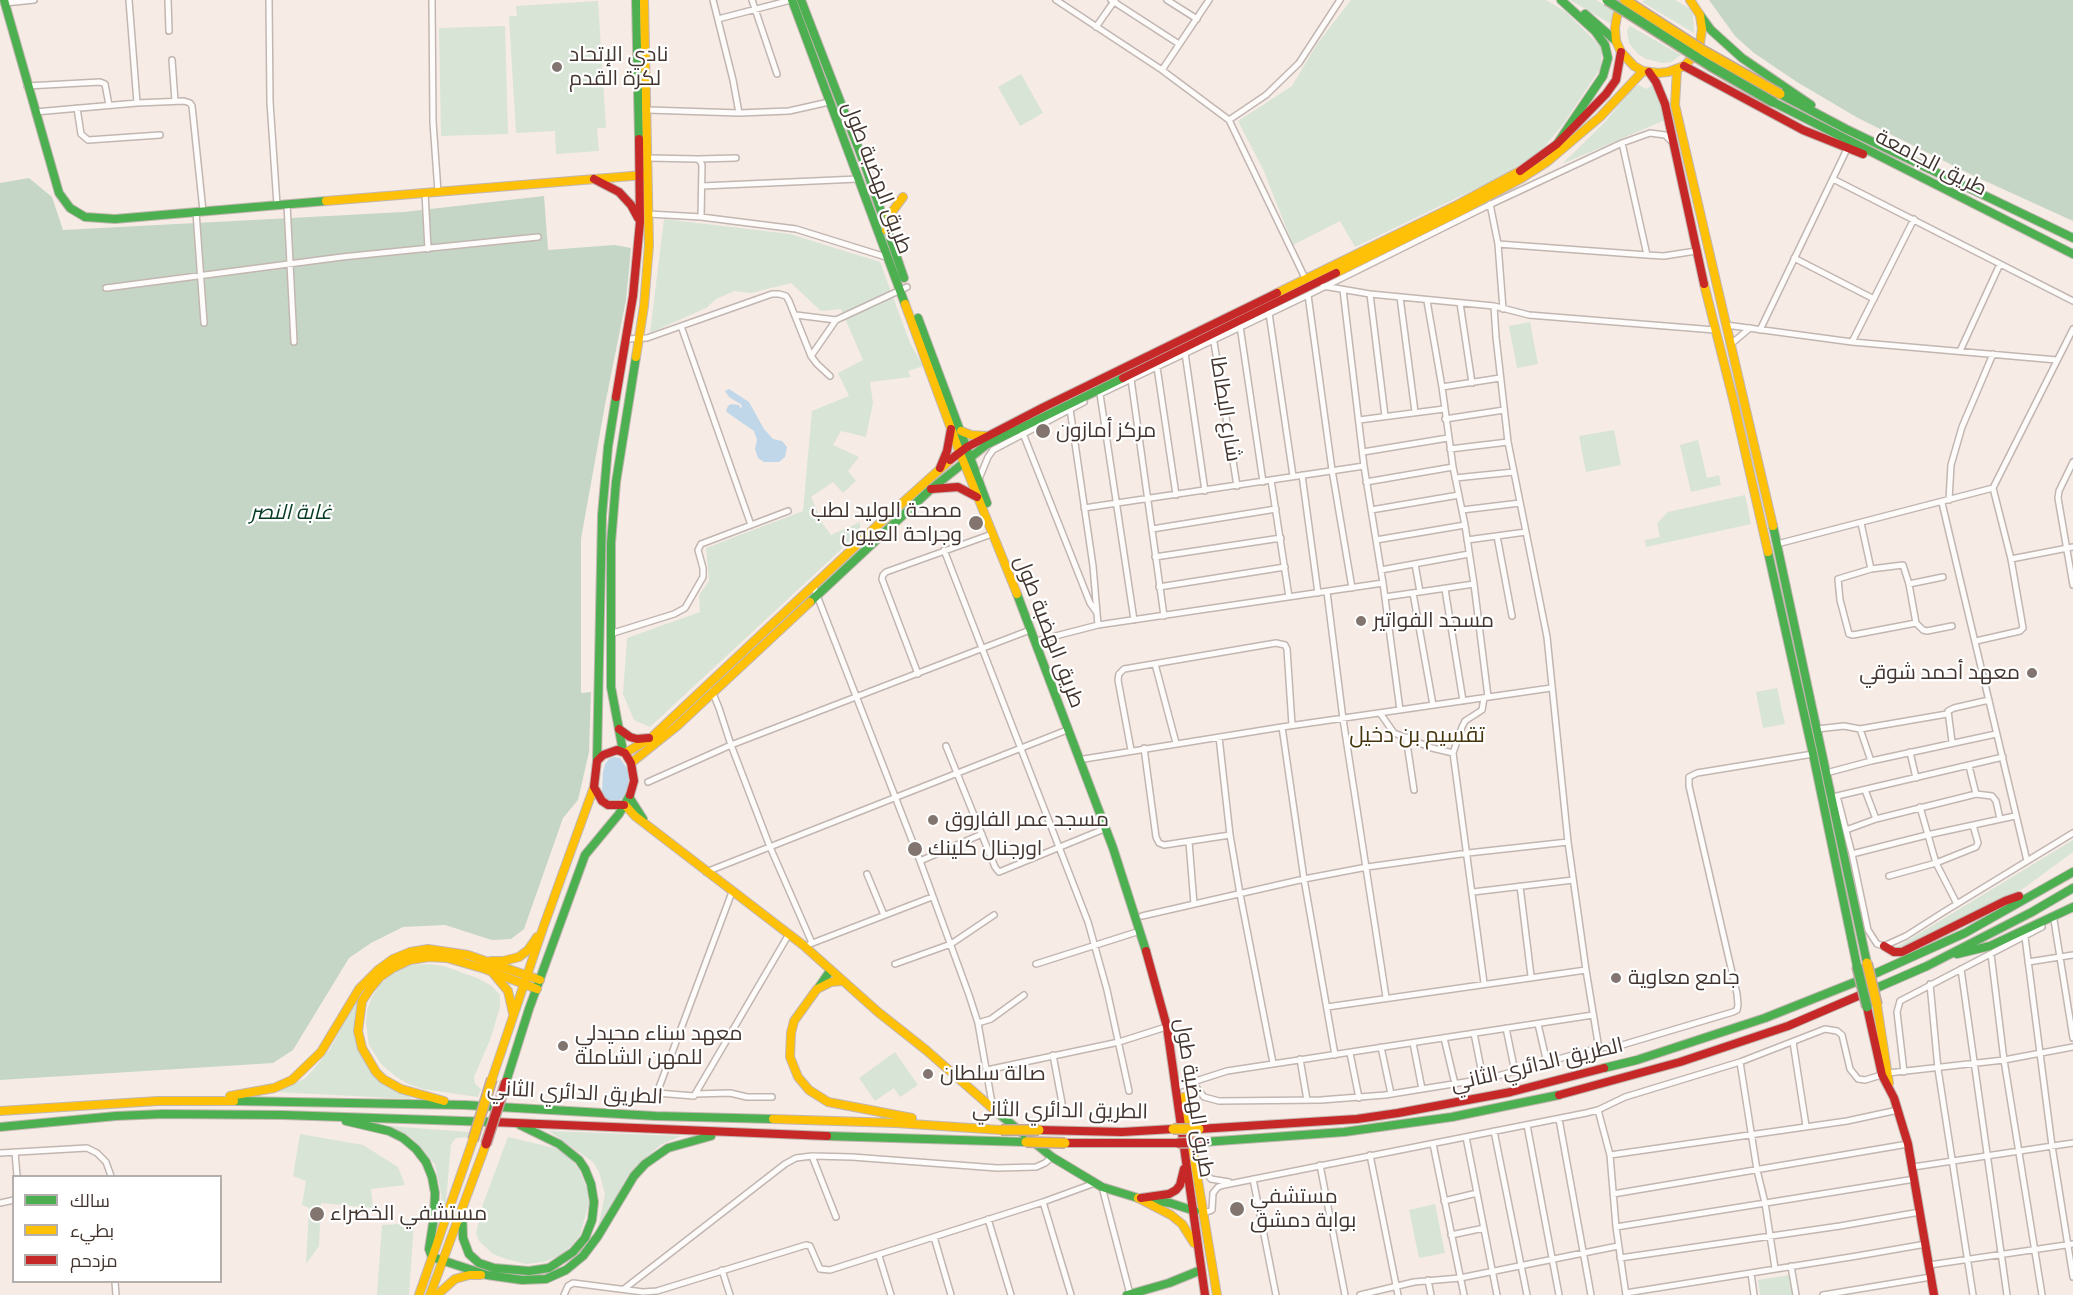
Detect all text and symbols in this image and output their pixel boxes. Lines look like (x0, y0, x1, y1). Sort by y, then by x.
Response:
place label: نادي الإتحاد لكرة القدم (569, 42, 668, 92)
marker: نادي الإتحاد لكرة القدم (550, 60, 564, 74)
street label: طريق الهضبة طول (836, 98, 918, 258)
street label: طريق الجامعة (1871, 124, 1991, 202)
street label: شارع البطاطا (1204, 354, 1246, 464)
place label: مركز أمازون (1056, 418, 1156, 444)
marker: مركز أمازون (1034, 422, 1052, 440)
place label: مصحة الوليد لطب وجراحة العيون (811, 498, 962, 548)
park label: غابة النصر (250, 500, 332, 526)
marker: مصحة الوليد لطب وجراحة العيون (967, 514, 985, 532)
street label: طريق الهضبة طول (1008, 552, 1090, 712)
place label: مسجد الفواتير (1373, 608, 1494, 634)
marker: مسجد الفواتير (1354, 614, 1368, 628)
place label: معهد أحمد شوقي (1859, 660, 2020, 686)
marker: معهد أحمد شوقي (2025, 666, 2039, 680)
district label: تقسيم بن دخيل (1349, 723, 1485, 749)
place label: مسجد عمر الفاروق (945, 807, 1109, 833)
marker: مسجد عمر الفاروق (926, 813, 940, 827)
place label: اورجنال كلينك (928, 836, 1042, 862)
marker: اورجنال كلينك (906, 840, 924, 858)
place label: جامع معاوية (1628, 965, 1740, 991)
marker: جامع معاوية (1609, 971, 1623, 985)
street label: طريق الهضبة طول (1169, 1017, 1219, 1179)
place label: معهد سناء محيدلي للمهن الشاملة (575, 1021, 743, 1071)
street label: الطريق الدائري الثاني (1448, 1033, 1626, 1097)
marker: معهد سناء محيدلي للمهن الشاملة (556, 1039, 570, 1053)
place label: صالة سلطان (940, 1061, 1046, 1087)
marker: صالة سلطان (921, 1067, 935, 1081)
street label: الطريق الدائري الثاني (486, 1076, 664, 1110)
street label: الطريق الدائري الثاني (972, 1097, 1148, 1125)
legend (12, 1175, 222, 1283)
place label: مستشفي بوابة دمشق (1250, 1184, 1356, 1234)
text: سالك (70, 1190, 110, 1212)
marker: مستشفي بوابة دمشق (1228, 1200, 1246, 1218)
place label: مستشفي الخضراء (330, 1201, 487, 1227)
marker: مستشفي الخضراء (308, 1205, 326, 1223)
text: بطيء (70, 1220, 114, 1242)
text: مزدحم (70, 1250, 118, 1272)

